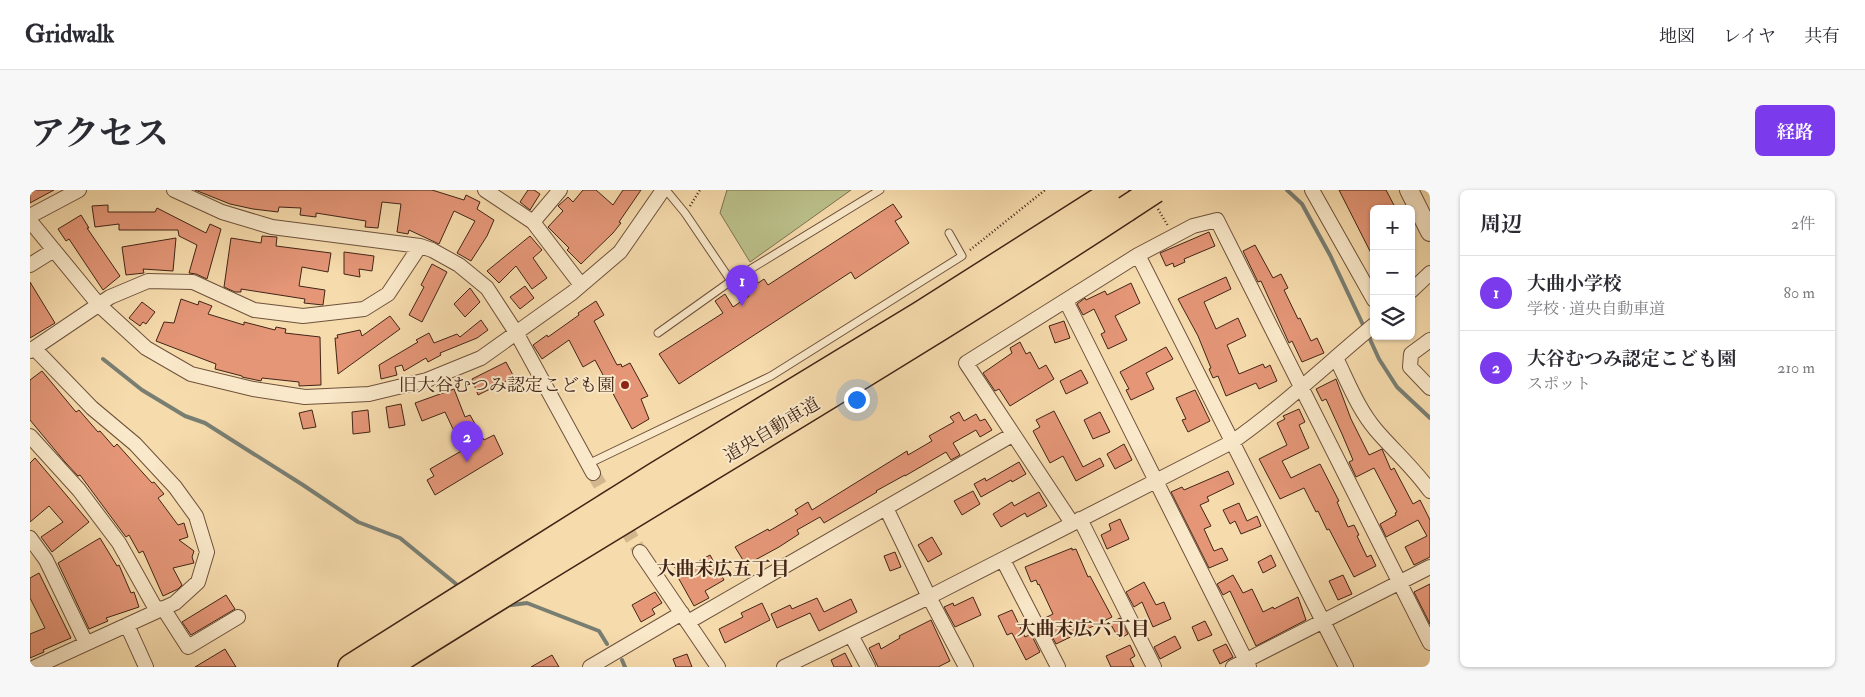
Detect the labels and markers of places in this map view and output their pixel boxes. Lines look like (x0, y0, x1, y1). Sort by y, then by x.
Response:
pin: 1 (726, 265, 758, 306)
place label: 旧大谷むつみ認定こども園 (399, 374, 615, 397)
marker: 旧大谷むつみ認定こども園 (619, 379, 631, 391)
pin: 2 (451, 421, 483, 462)

